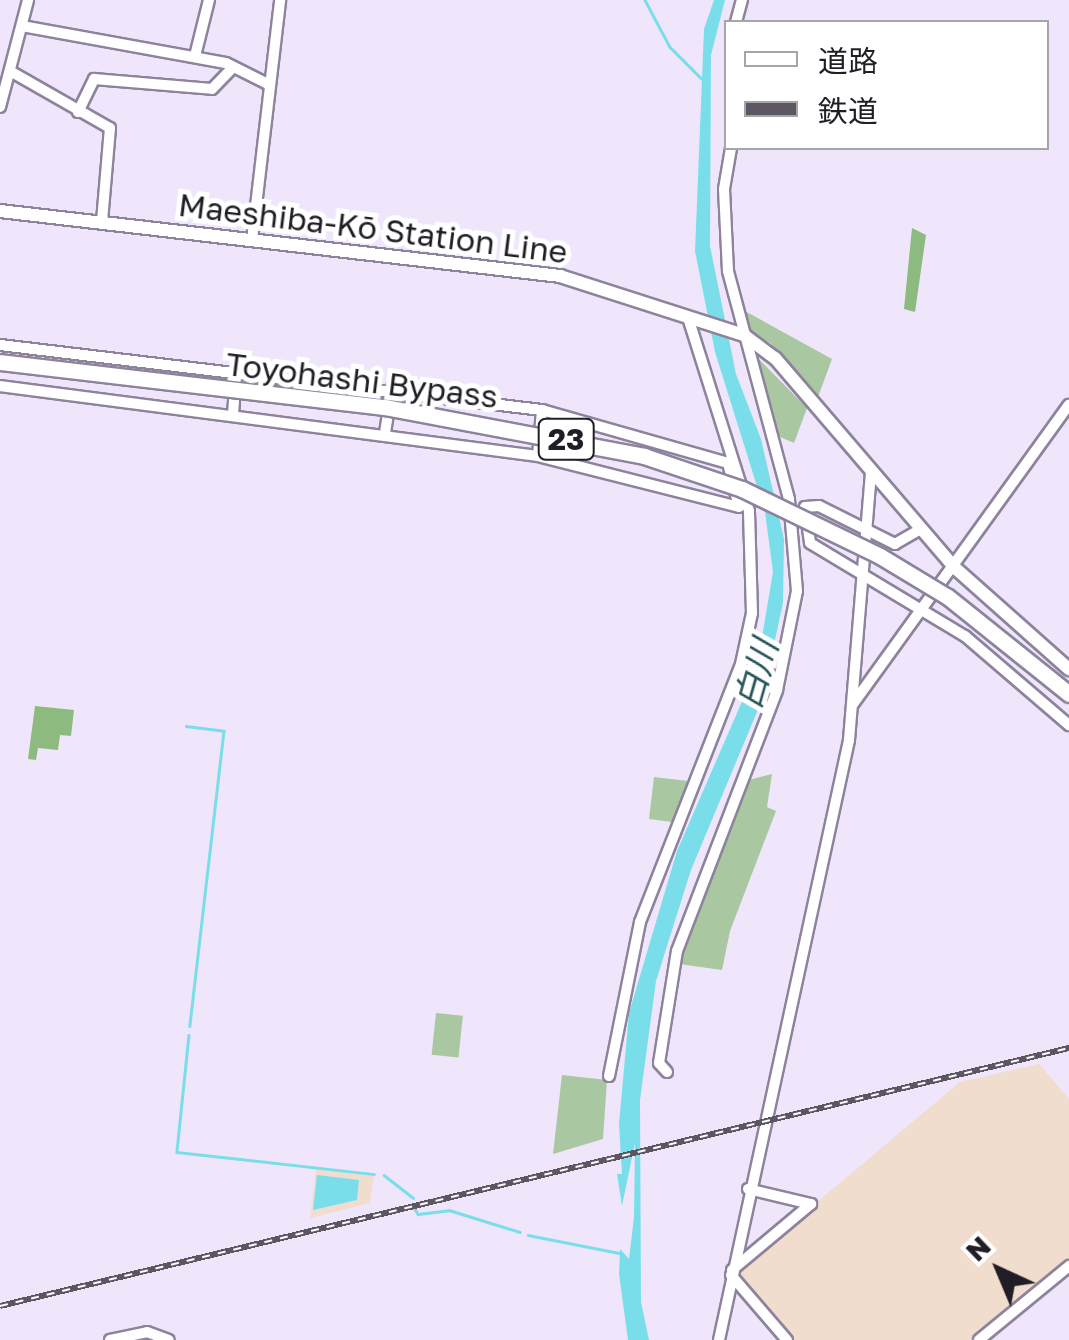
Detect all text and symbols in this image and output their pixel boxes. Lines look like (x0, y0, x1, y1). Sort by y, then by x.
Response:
legend (724, 20, 1049, 150)
text: 道路 (818, 43, 878, 79)
text: 鉄道 (818, 93, 878, 129)
street label: Maeshiba-Kō Station Line (176, 185, 570, 271)
street label: Toyohashi Bypass (224, 344, 500, 416)
road number: 23 (536, 414, 596, 464)
water label: 白川 (726, 635, 786, 713)
north arrow (949, 1220, 1049, 1320)
text: N (959, 1229, 997, 1267)

